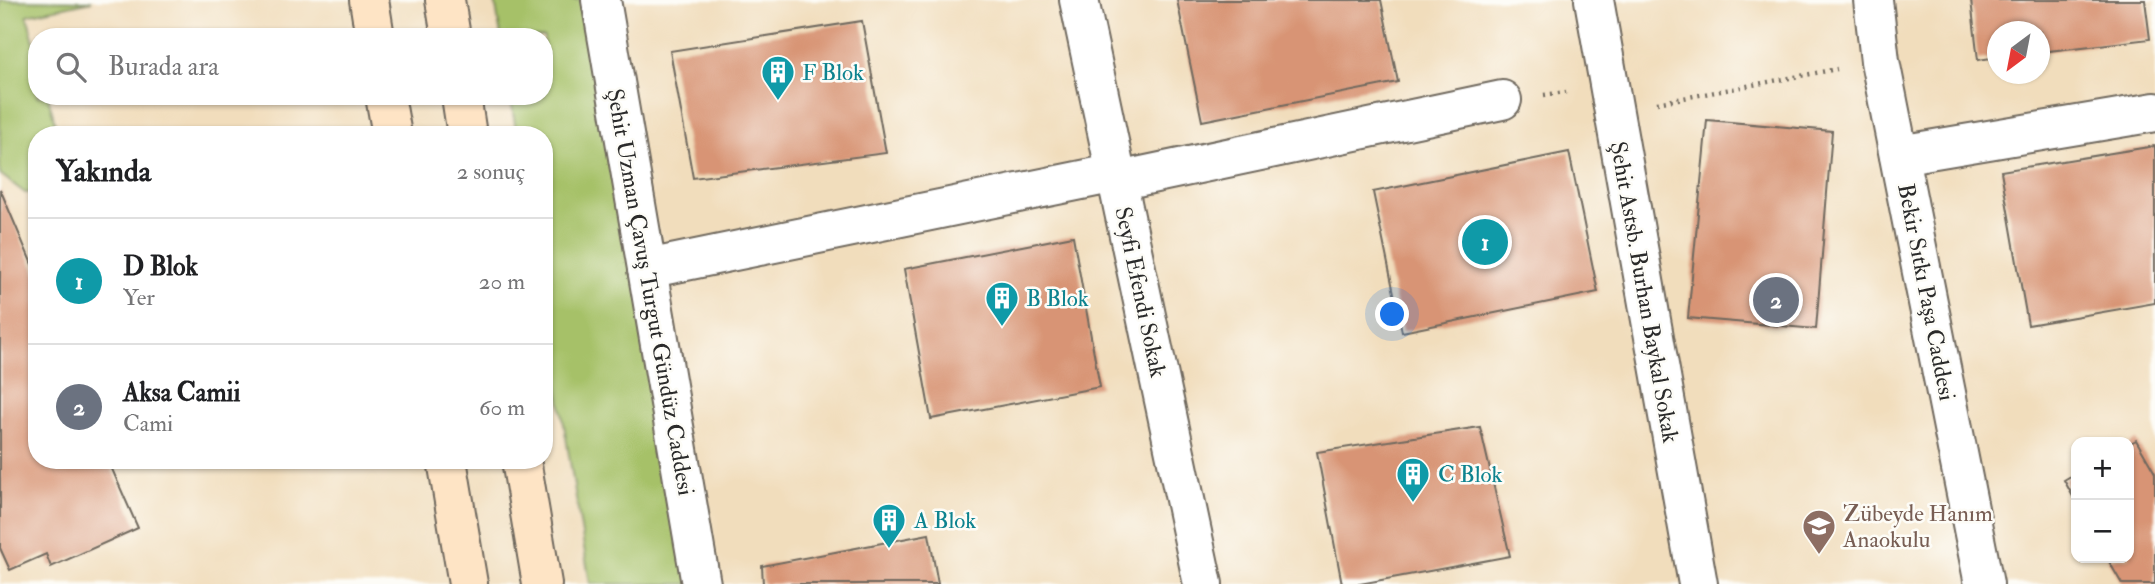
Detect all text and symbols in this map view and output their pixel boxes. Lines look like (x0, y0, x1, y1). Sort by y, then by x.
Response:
north arrow (1987, 21, 2050, 84)
search box (28, 28, 553, 105)
icon: search (52, 48, 90, 86)
text: Burada ara (108, 51, 219, 83)
building icon: F Blok (759, 53, 797, 102)
place label: F Blok (802, 58, 864, 87)
street label: Şehit Uzman Çavuş Turgut Gündüz Caddesi (600, 86, 701, 498)
street label: Şehit Astsb. Burhan Baykal Sokak (1604, 139, 1685, 445)
text: Yakında (56, 153, 151, 190)
text: 2 sonuç (457, 157, 525, 186)
street label: Bekir Sıtkı Paşa Caddesi (1891, 181, 1962, 403)
street label: Seyfi Efendi Sokak (1108, 204, 1173, 380)
pin: 1 (1462, 216, 1508, 268)
text: D Blok (123, 251, 198, 283)
text: 1 (75, 267, 83, 296)
text: 20 m (479, 267, 525, 296)
pin: 2 (1753, 274, 1799, 326)
building icon: B Blok (983, 279, 1021, 328)
text: Yer (123, 283, 155, 312)
place label: B Blok (1026, 284, 1089, 313)
your location (1375, 297, 1409, 331)
text: Aksa Camii (123, 377, 240, 409)
text: 2 (73, 393, 85, 422)
text: 60 m (479, 393, 525, 422)
text: Cami (123, 409, 173, 438)
map controls (2071, 437, 2134, 563)
button: + (2071, 437, 2134, 500)
building icon: C Blok (1394, 455, 1432, 504)
place label: C Blok (1438, 460, 1502, 489)
place label: Zübeyde Hanım Anaokulu (1842, 499, 1993, 554)
button: − (2071, 500, 2134, 563)
building icon: A Blok (870, 501, 908, 550)
place label: A Blok (913, 506, 976, 535)
school or university icon: Zübeyde Hanım Anaokulu (1800, 507, 1838, 556)

